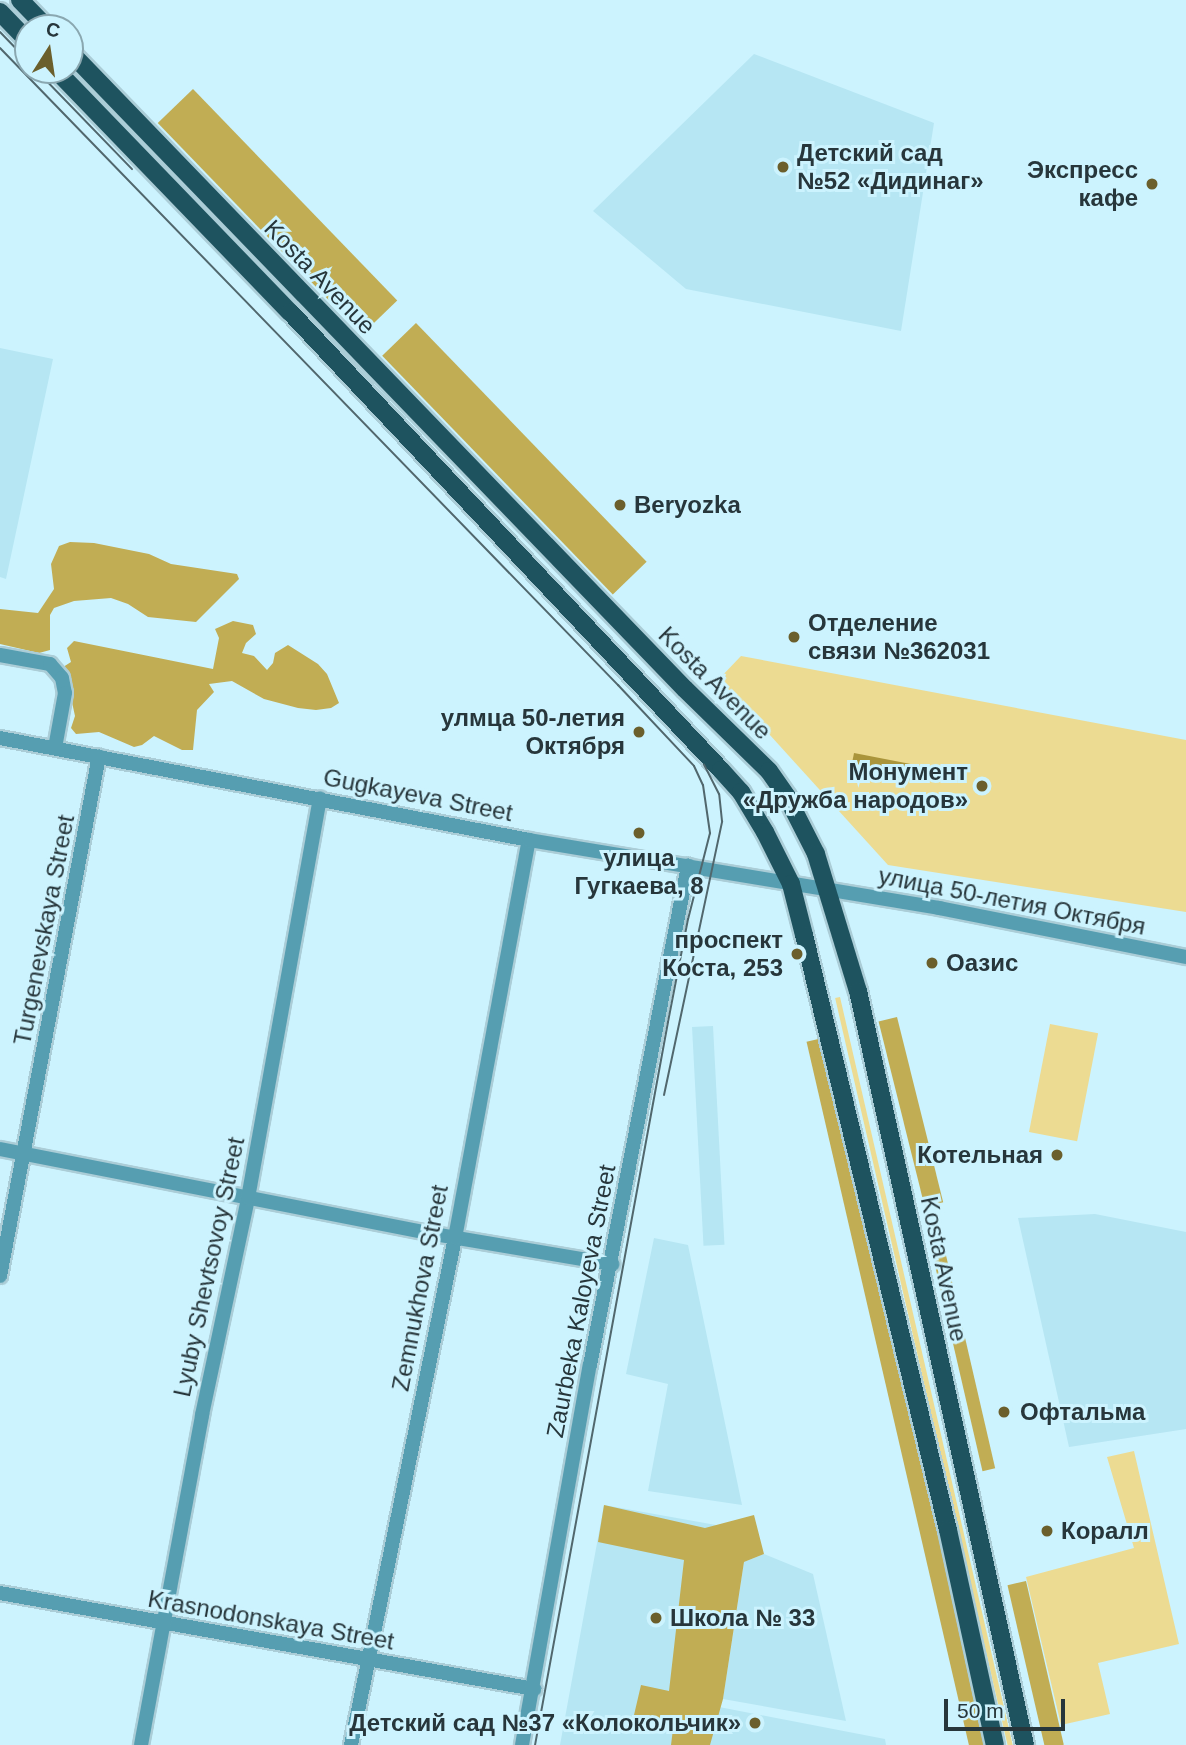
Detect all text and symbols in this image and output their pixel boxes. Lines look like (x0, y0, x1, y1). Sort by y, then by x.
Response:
north arrow (14, 14, 84, 84)
text: С (44, 18, 62, 42)
place label: Детский сад №52 «Дидинаг» (797, 139, 983, 195)
place label: Экспресс кафе (1027, 156, 1138, 212)
marker: Детский сад №52 «Дидинаг» (775, 159, 791, 175)
marker: Экспресс кафе (1144, 176, 1160, 192)
street label: Kosta Avenue (258, 213, 382, 341)
place label: Beryozka (634, 491, 741, 519)
marker: Beryozka (612, 497, 628, 513)
place label: Отделение связи №362031 (808, 609, 990, 665)
street label: Kosta Avenue (652, 620, 778, 746)
marker: Отделение связи №362031 (786, 629, 802, 645)
place label: улмца 50-летия Октября (441, 704, 625, 760)
marker: улмца 50-летия Октября (631, 724, 647, 740)
place label: Монумент «Дружба народов» (743, 758, 968, 814)
street label: Gugkayeva Street (321, 763, 515, 827)
marker: Монумент «Дружба народов» (974, 778, 990, 794)
street label: Turgenevskaya Street (8, 812, 80, 1048)
marker: улица Гугкаева, 8 (631, 825, 647, 841)
place label: улица Гугкаева, 8 (574, 844, 704, 900)
street label: улица 50-летия Октября (876, 861, 1148, 941)
place label: проспект Коста, 253 (662, 926, 783, 982)
marker: проспект Коста, 253 (789, 946, 805, 962)
place label: Оазис (946, 949, 1018, 977)
marker: Оазис (924, 955, 940, 971)
street label: Lyuby Shevtsovoy Street (167, 1135, 251, 1399)
place label: Котельная (917, 1141, 1043, 1169)
marker: Котельная (1049, 1147, 1065, 1163)
street label: Zaurbeka Kaloyeva Street (540, 1162, 622, 1440)
street label: Zemnukhova Street (386, 1182, 454, 1394)
street label: Kosta Avenue (914, 1193, 974, 1345)
place label: Офтальма (1020, 1398, 1145, 1426)
marker: Офтальма (994, 1402, 1014, 1422)
place label: Коралл (1061, 1517, 1149, 1545)
marker: Коралл (1039, 1523, 1055, 1539)
street label: Krasnodonskaya Street (146, 1584, 396, 1656)
place label: Школа № 33 (670, 1604, 815, 1632)
marker: Школа № 33 (648, 1610, 664, 1626)
scale bar (948, 1686, 1069, 1730)
text: 50 m (957, 1699, 1004, 1722)
place label: Детский сад №37 «Колокольчик» (349, 1709, 741, 1737)
marker: Детский сад №37 «Колокольчик» (747, 1715, 763, 1731)

